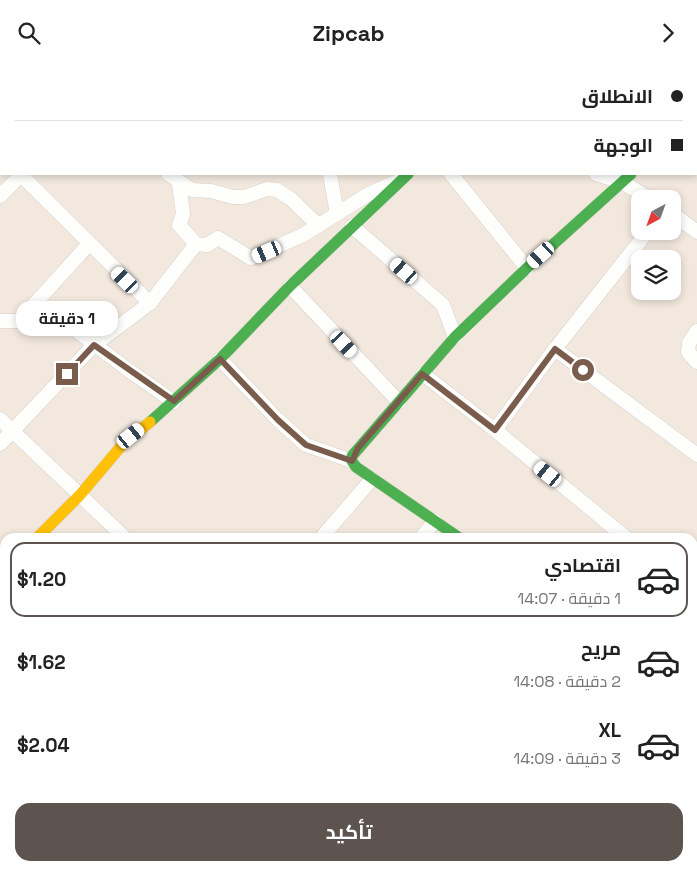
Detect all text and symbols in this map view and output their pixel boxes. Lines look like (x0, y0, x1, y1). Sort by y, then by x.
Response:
icon: search (15, 19, 43, 47)
text: Zipcab (312, 19, 385, 47)
icon: forward (654, 19, 682, 47)
text: الانطلاق (582, 84, 653, 109)
text: الوجهة (593, 133, 653, 158)
north arrow (631, 190, 681, 240)
map controls (631, 190, 681, 300)
car (250, 239, 283, 265)
car (524, 239, 557, 271)
button: layers (631, 250, 681, 300)
car (387, 255, 420, 287)
car (108, 264, 141, 296)
callout: 1 دقيقة (16, 301, 118, 337)
text: 1 دقيقة (39, 308, 95, 329)
car (328, 328, 359, 360)
route start (572, 359, 594, 381)
route end (56, 363, 78, 385)
car (114, 421, 147, 451)
car (531, 459, 564, 489)
text: اقتصادي (545, 553, 621, 578)
icon: car (636, 557, 681, 602)
text: $1.20 (17, 567, 66, 592)
text: 1 دقيقة · 14:07 (518, 588, 621, 609)
text: مريح (581, 636, 621, 661)
icon: car (636, 640, 681, 685)
text: $1.62 (17, 650, 66, 675)
text: 2 دقيقة · 14:08 (513, 671, 621, 692)
text: XL (598, 718, 621, 743)
icon: car (636, 723, 681, 768)
text: $2.04 (17, 733, 70, 758)
text: 3 دقيقة · 14:09 (514, 748, 621, 769)
button: تأكيد (15, 803, 683, 861)

